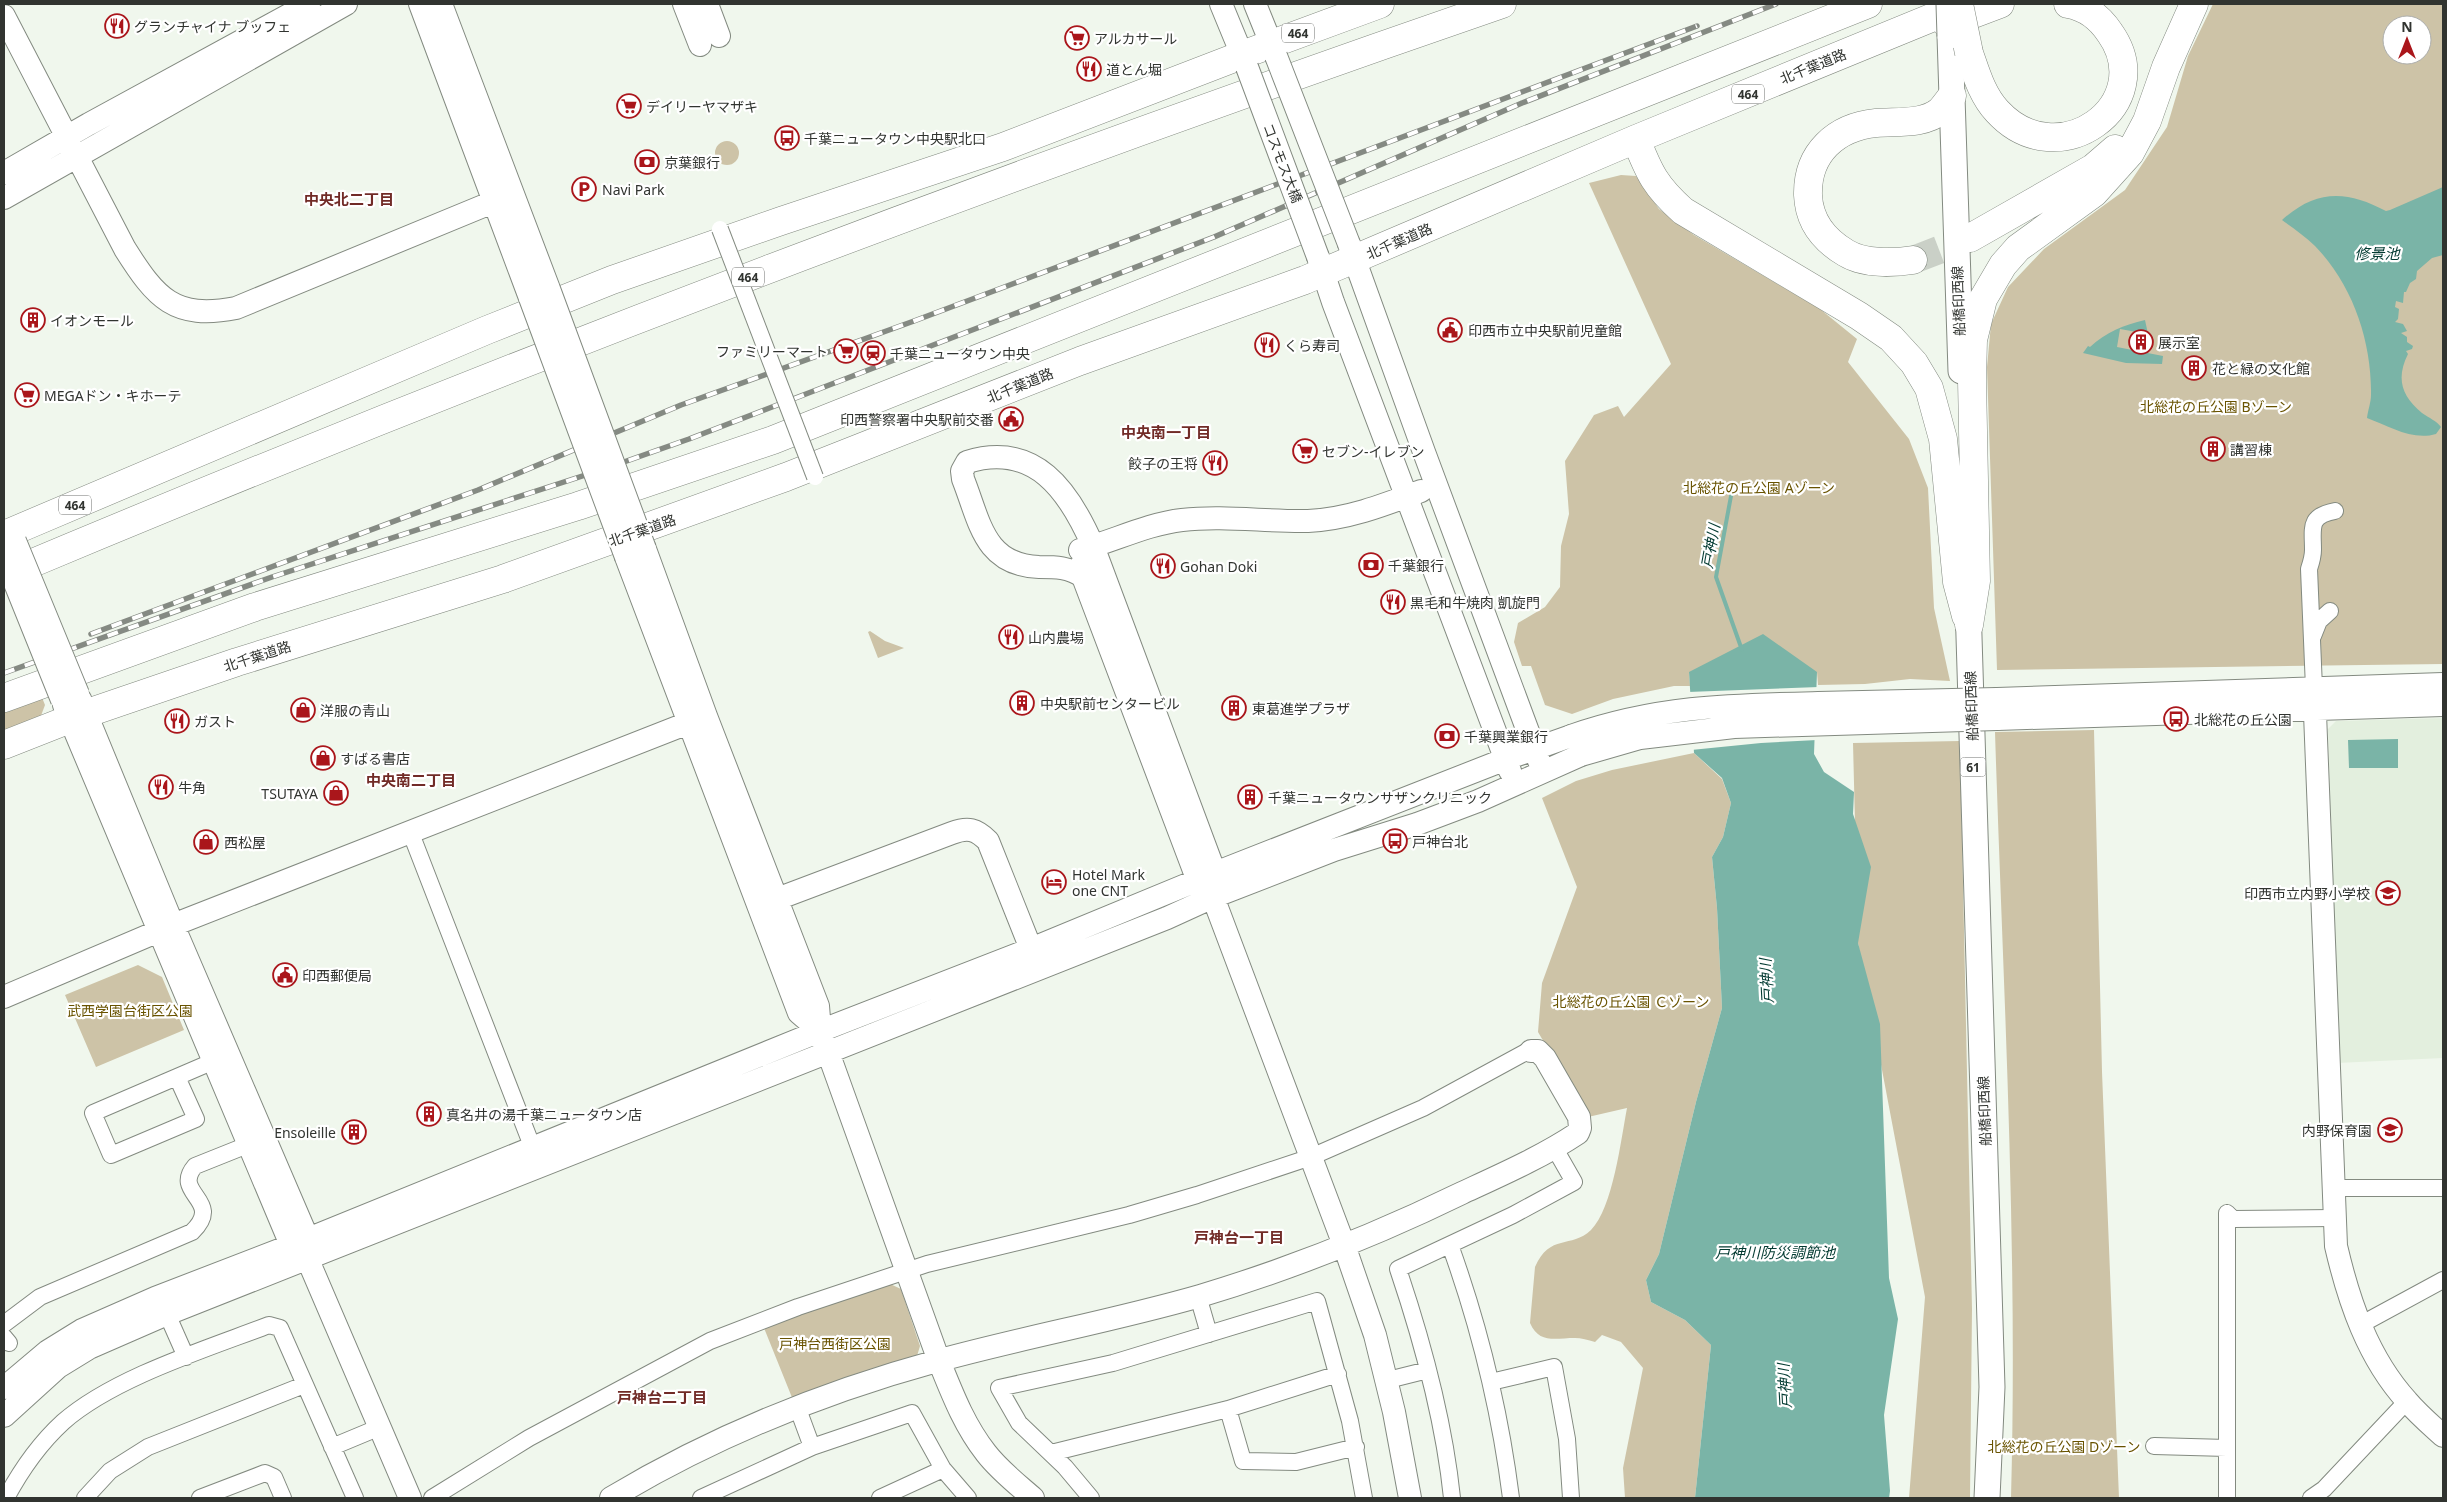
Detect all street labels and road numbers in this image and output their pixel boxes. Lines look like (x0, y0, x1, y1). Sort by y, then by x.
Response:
road number: 464 (1282, 23, 1314, 42)
street label: 北千葉道路 (1777, 44, 1849, 88)
road number: 464 (1732, 85, 1764, 104)
street label: コスモス大橋 (1259, 120, 1307, 206)
street label: 北千葉道路 (1363, 219, 1435, 263)
street label: 船橋印西線 (1947, 266, 1969, 336)
road number: 464 (732, 268, 764, 286)
street label: 北千葉道路 (984, 363, 1056, 407)
road number: 464 (59, 496, 91, 514)
street label: 北千葉道路 (606, 510, 678, 550)
street label: 北千葉道路 (221, 636, 293, 676)
street label: 船橋印西線 (1960, 671, 1982, 741)
road number: 61 (1960, 758, 1986, 776)
street label: 船橋印西線 (1973, 1076, 1995, 1146)

